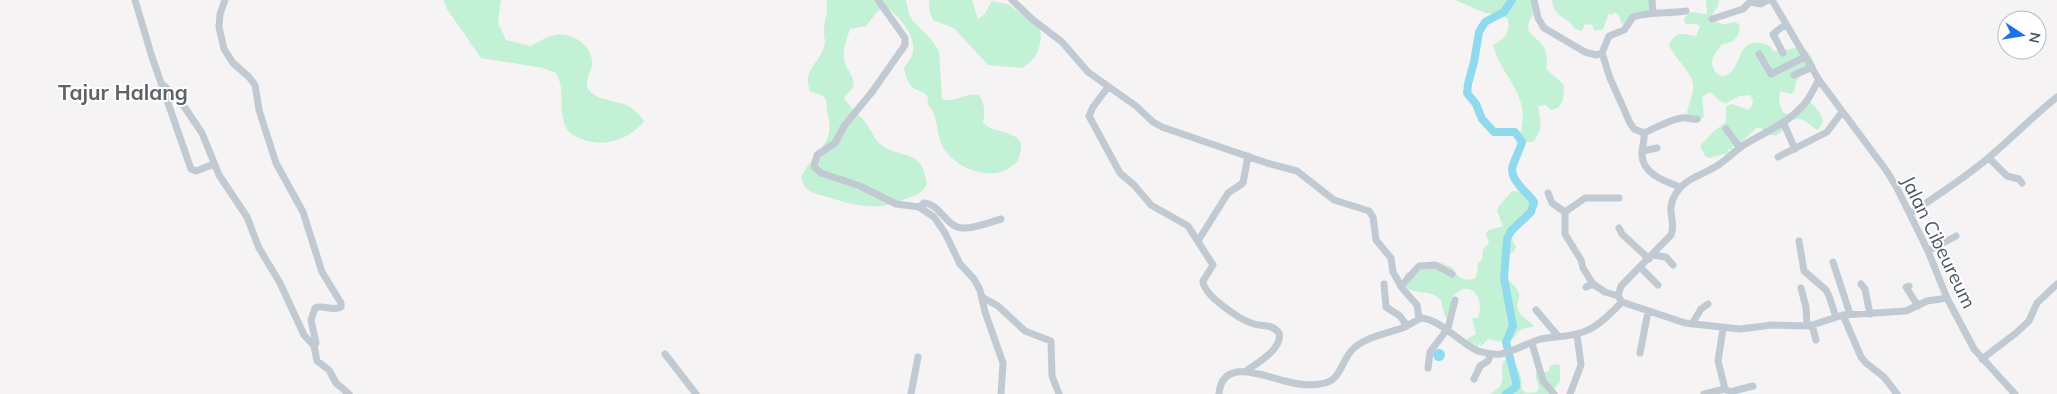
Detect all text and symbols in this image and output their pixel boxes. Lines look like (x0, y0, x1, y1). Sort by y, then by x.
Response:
north arrow (1997, 10, 2047, 60)
text: N (2025, 31, 2045, 45)
district label: Tajur Halang (58, 79, 188, 105)
street label: Jalan Cibeureum (1897, 172, 1981, 312)

